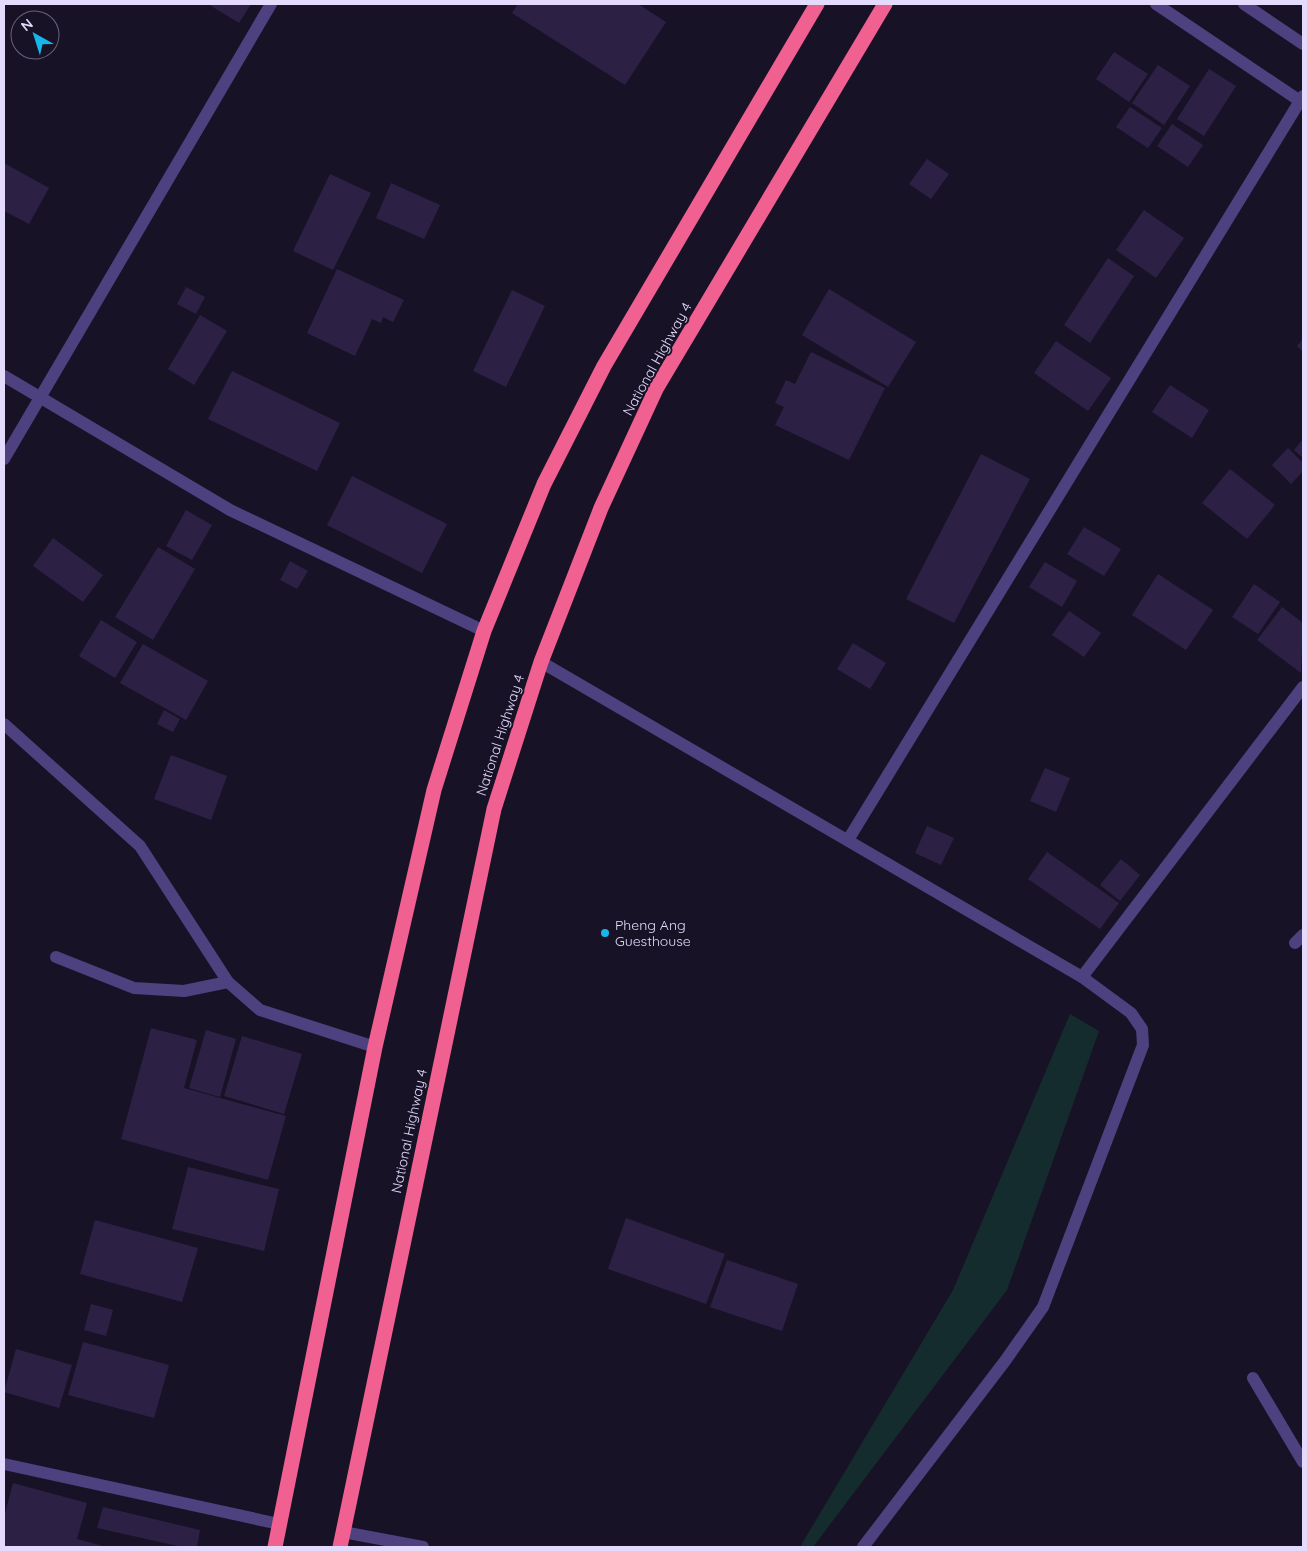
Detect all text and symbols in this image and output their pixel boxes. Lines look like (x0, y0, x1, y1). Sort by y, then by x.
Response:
north arrow (10, 10, 60, 60)
text: N (17, 15, 36, 35)
street label: National Highway 4 (618, 299, 696, 419)
street label: National Highway 4 (472, 672, 528, 798)
place label: Pheng Ang Guesthouse (615, 916, 691, 950)
marker: Pheng Ang Guesthouse (599, 927, 611, 939)
street label: National Highway 4 (387, 1067, 431, 1195)

